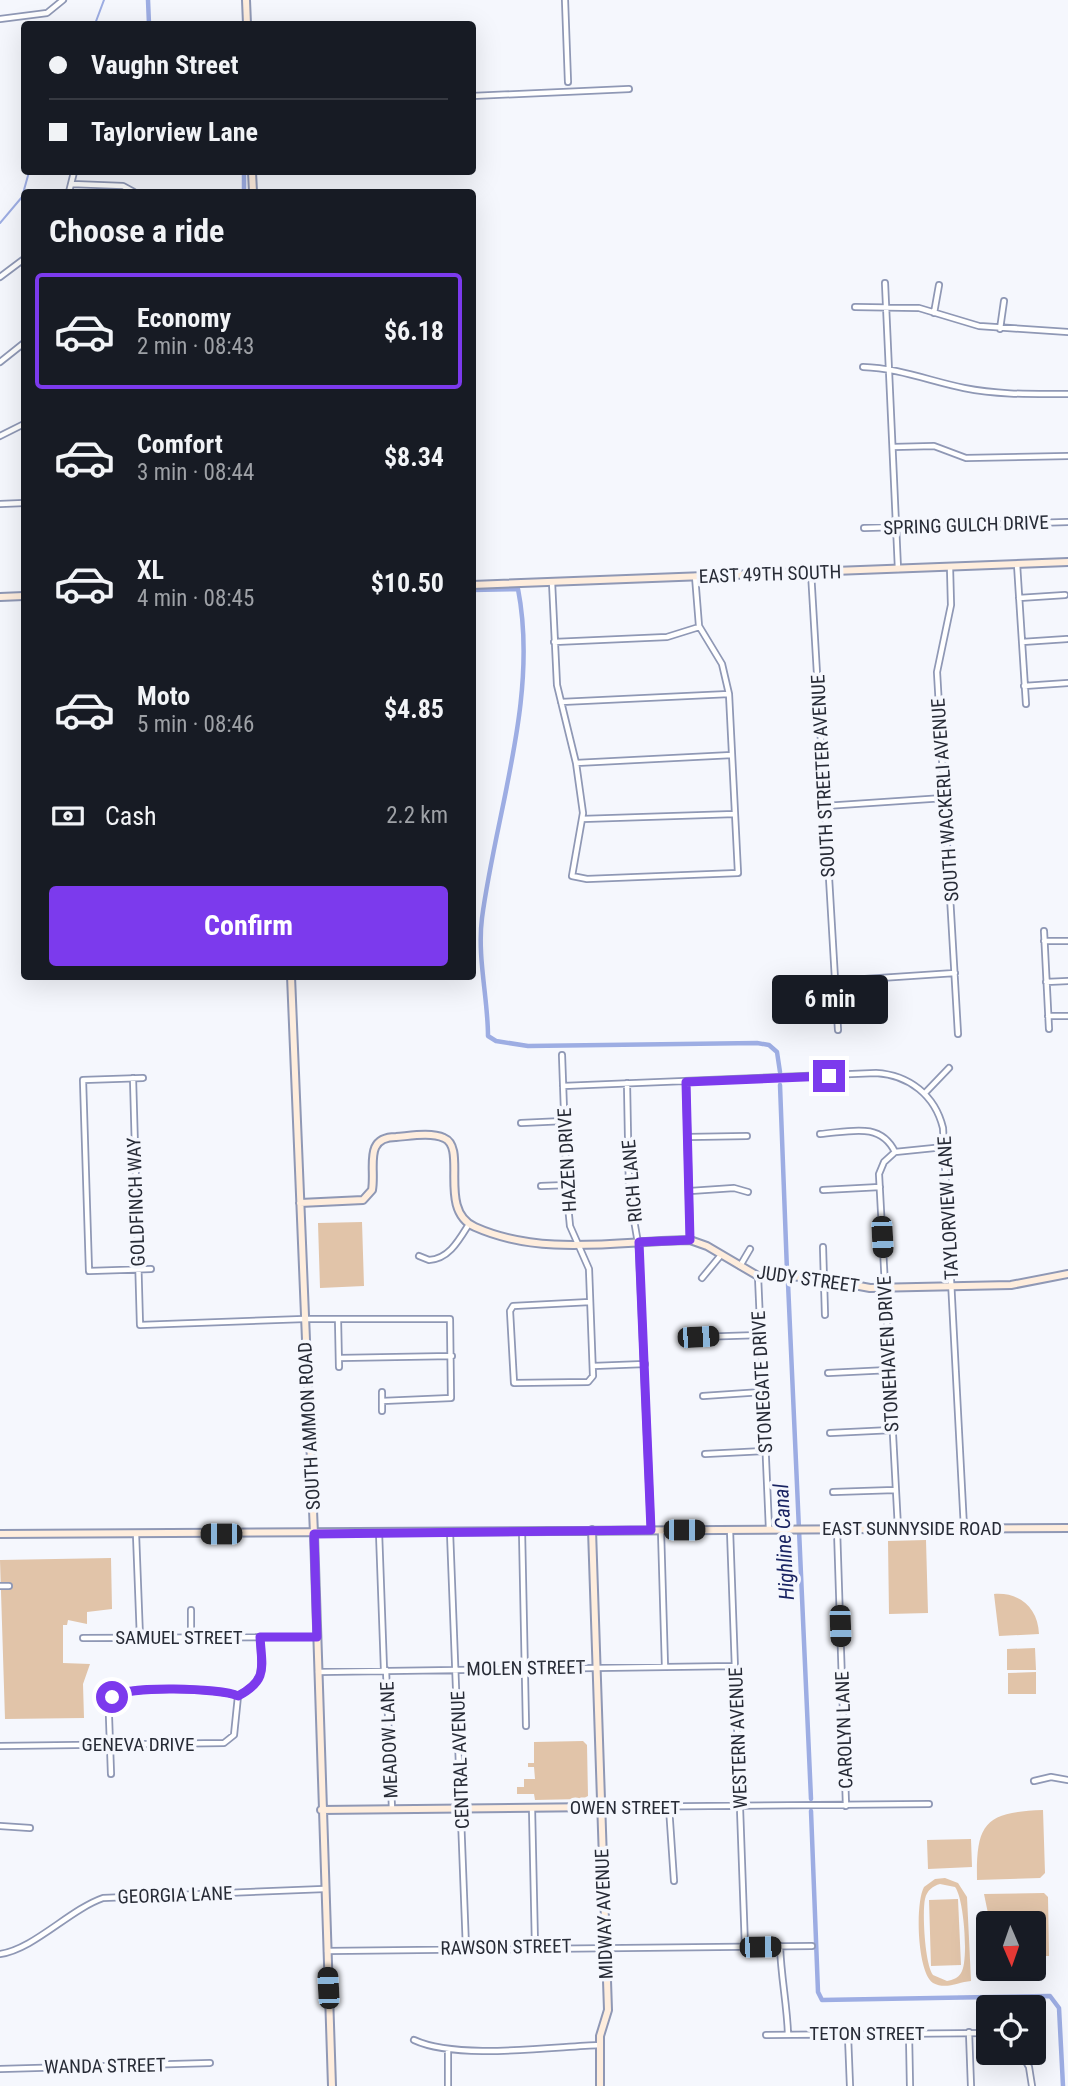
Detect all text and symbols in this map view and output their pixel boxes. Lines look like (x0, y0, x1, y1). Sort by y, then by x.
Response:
text: Vaughn Street (91, 50, 238, 80)
text: Taylorview Lane (91, 117, 258, 147)
text: Choose a ride (49, 212, 224, 250)
icon: car (53, 300, 116, 363)
text: Economy (137, 303, 231, 333)
text: $6.18 (384, 316, 444, 346)
text: 2 min · 08:43 (137, 333, 254, 360)
icon: car (53, 426, 116, 489)
text: Comfort (137, 429, 223, 459)
text: $8.34 (384, 442, 444, 472)
text: 3 min · 08:44 (137, 459, 254, 486)
street label: SPRING GULCH DRIVE (883, 511, 1049, 539)
icon: car (53, 552, 116, 615)
text: XL (137, 555, 164, 585)
street label: EAST 49TH SOUTH (698, 560, 842, 588)
text: $10.50 (371, 568, 444, 598)
text: 4 min · 08:45 (137, 585, 254, 612)
street label: SOUTH STREETER AVENUE (806, 674, 840, 878)
icon: car (53, 678, 116, 741)
text: Moto (137, 681, 190, 711)
text: $4.85 (384, 694, 444, 724)
street label: SOUTH WACKERLI AVENUE (926, 698, 964, 902)
text: 5 min · 08:46 (137, 711, 254, 738)
icon: cash (49, 797, 87, 835)
text: Cash (105, 801, 157, 831)
text: 2.2 km (386, 802, 448, 829)
button: Confirm (49, 886, 448, 966)
callout: 6 min (771, 974, 887, 1024)
text: 6 min (804, 986, 856, 1013)
route end (813, 1060, 845, 1092)
street label: HAZEN DRIVE (553, 1107, 581, 1213)
street label: TAYLORVIEW LANE (933, 1135, 963, 1281)
street label: GOLDFINCH WAY (122, 1137, 150, 1267)
street label: RICH LANE (617, 1139, 647, 1223)
car (871, 1215, 894, 1259)
street label: JUDY STREET (755, 1260, 861, 1298)
street label: STONEHAVEN DRIVE (872, 1275, 904, 1433)
street label: STONEGATE DRIVE (747, 1310, 777, 1454)
car (677, 1325, 720, 1349)
street label: SOUTH AMMON ROAD (293, 1341, 325, 1511)
water label: Highline Canal (769, 1483, 799, 1601)
street label: EAST SUNNYSIDE ROAD (822, 1517, 1002, 1540)
car (664, 1520, 706, 1541)
car (201, 1524, 243, 1545)
car (829, 1605, 852, 1647)
street label: SAMUEL STREET (115, 1626, 243, 1649)
street label: MOLEN STREET (466, 1655, 586, 1681)
street label: WESTERN AVENUE (724, 1667, 752, 1809)
street label: CAROLYN LANE (830, 1671, 858, 1789)
route start (96, 1681, 128, 1713)
street label: MEADOW LANE (375, 1681, 403, 1799)
street label: CENTRAL AVENUE (446, 1691, 474, 1829)
street label: GENEVA DRIVE (82, 1733, 194, 1756)
street label: OWEN STREET (570, 1796, 680, 1819)
street label: MIDWAY AVENUE (590, 1848, 618, 1980)
street label: GEORGIA LANE (117, 1881, 233, 1909)
north arrow (976, 1911, 1046, 1981)
map controls (976, 1911, 1046, 2065)
street label: RAWSON STREET (440, 1934, 572, 1960)
car (739, 1936, 782, 1958)
car (317, 1966, 340, 2010)
button: locate (976, 1995, 1046, 2065)
street label: TETON STREET (809, 2022, 925, 2045)
street label: WANDA STREET (44, 2053, 166, 2079)

